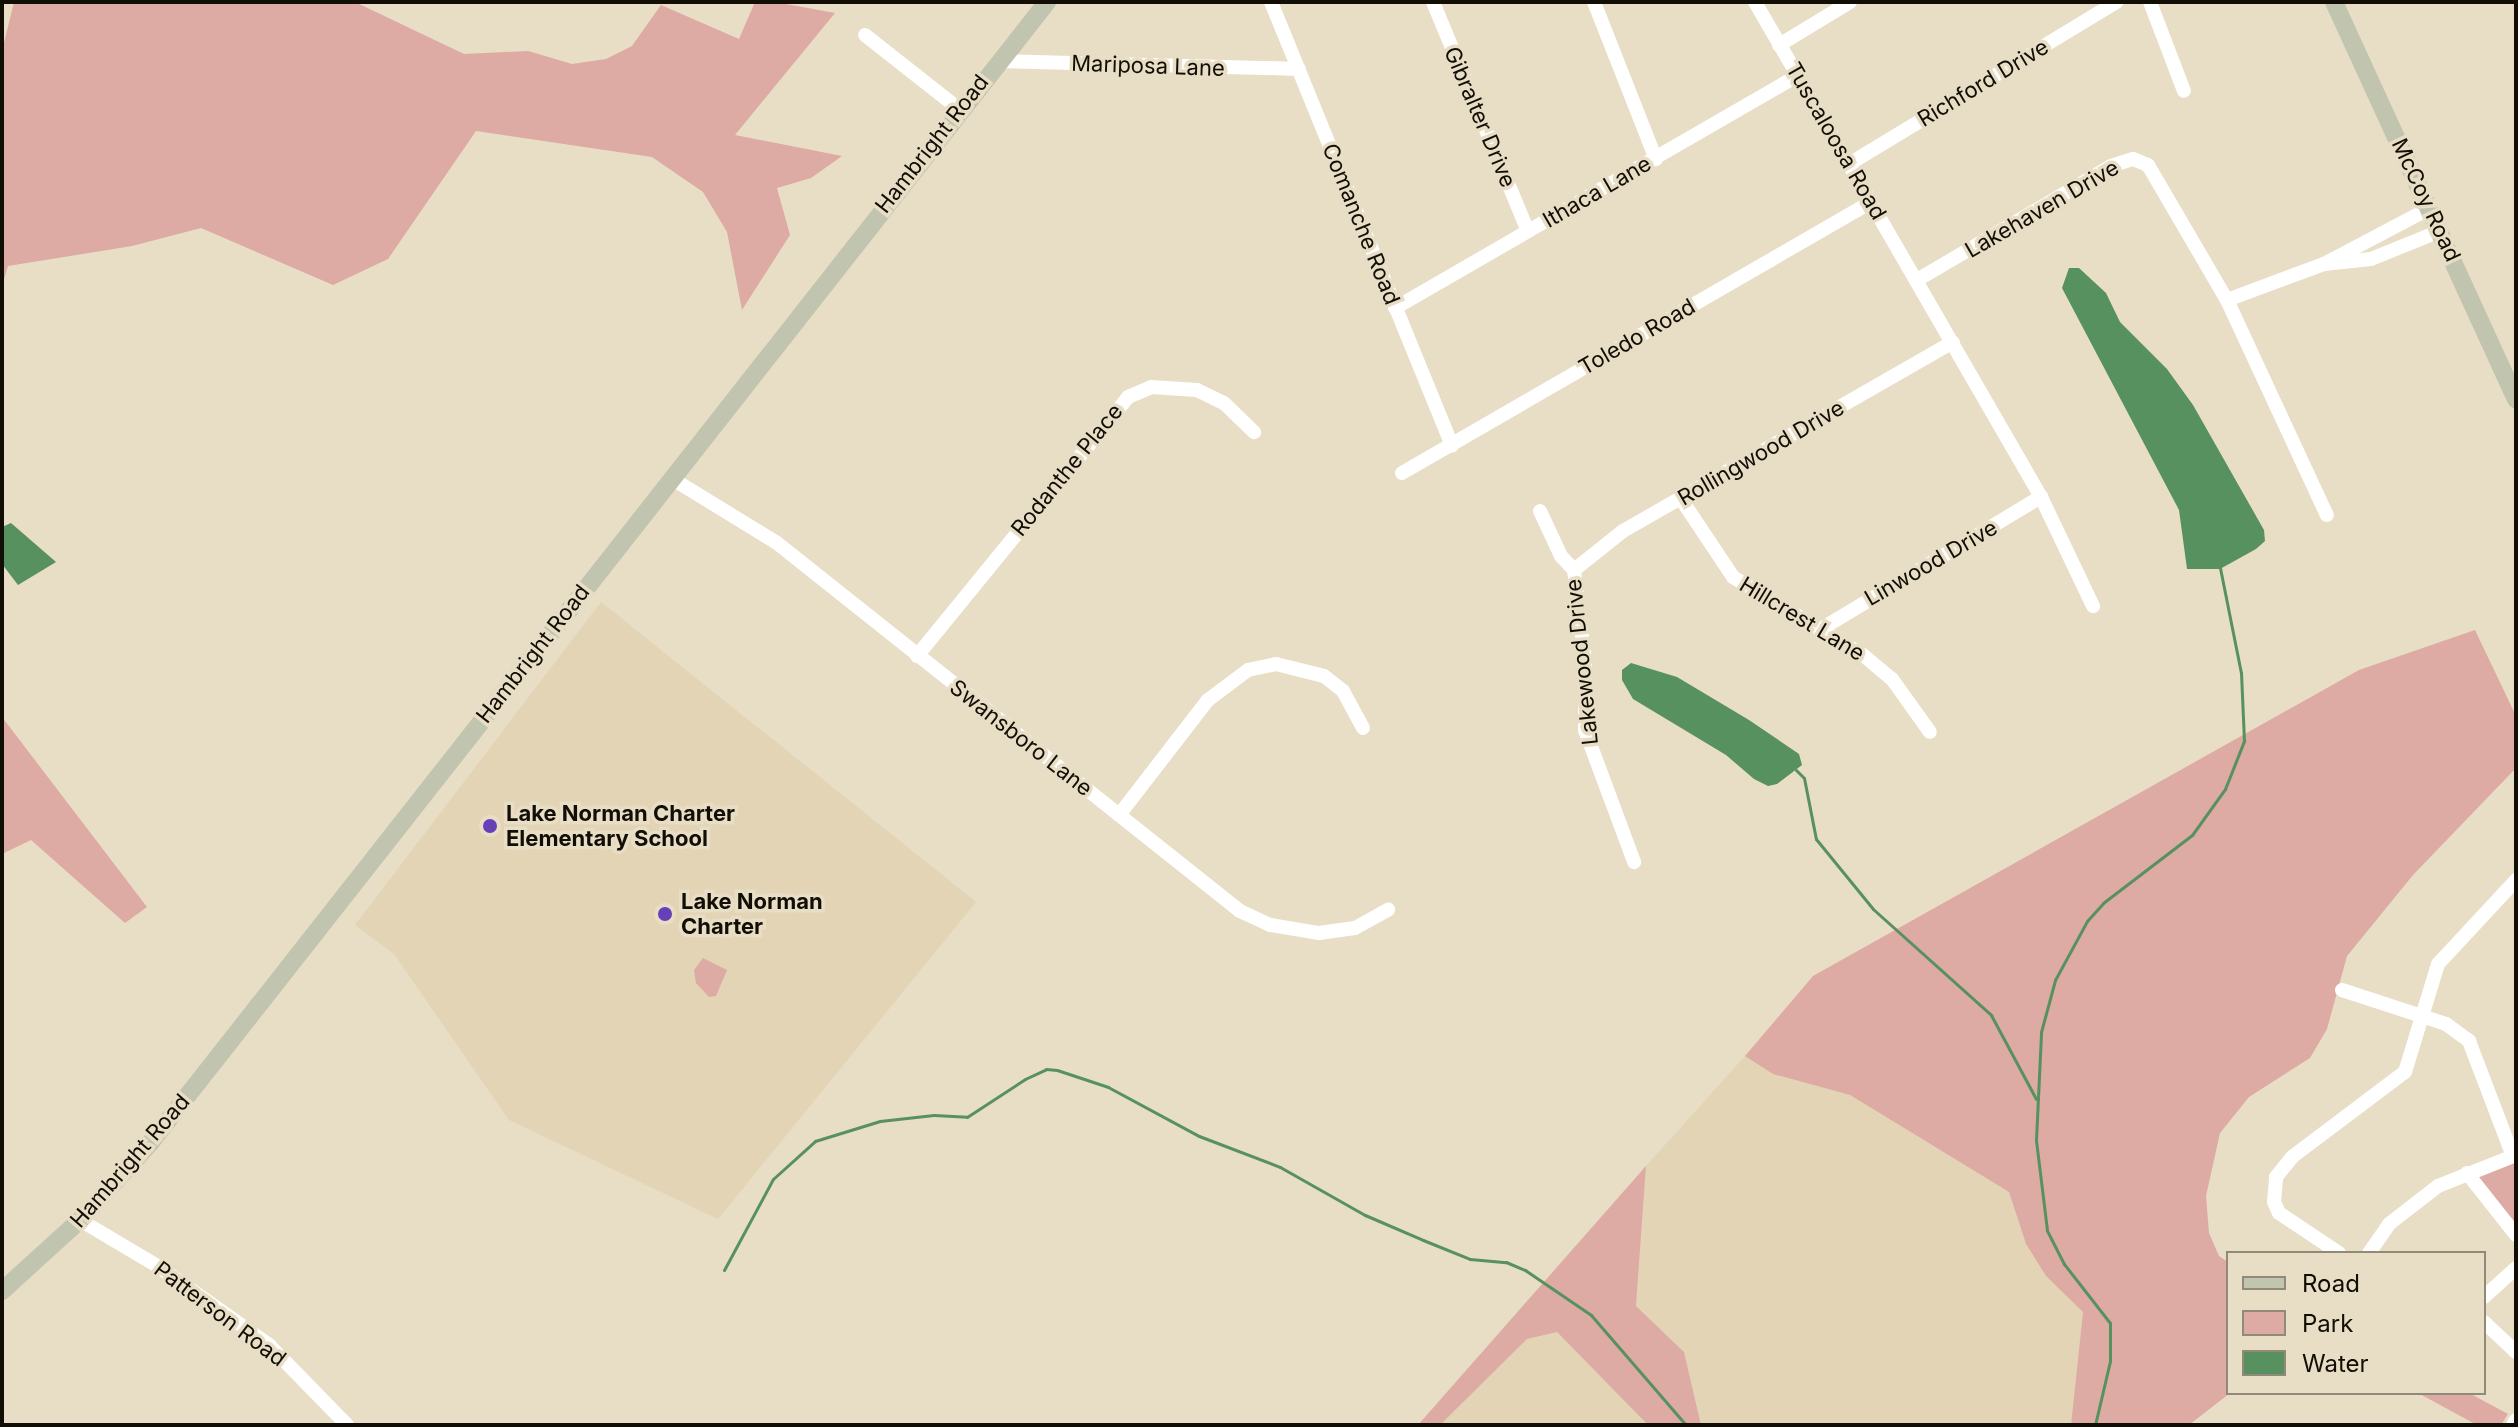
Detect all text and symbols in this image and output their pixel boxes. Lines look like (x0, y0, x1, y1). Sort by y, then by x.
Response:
street label: Richford Drive (1913, 34, 2053, 132)
street label: Gibralter Drive (1438, 43, 1522, 191)
street label: Mariposa Lane (1071, 50, 1225, 82)
street label: Tuscaloosa Road (1780, 58, 1892, 224)
street label: Hambright Road (870, 70, 994, 218)
street label: McCoy Road (2386, 134, 2466, 266)
street label: Comanche Road (1317, 140, 1405, 308)
street label: Ithaca Lane (1538, 150, 1656, 234)
street label: Lakehaven Drive (1961, 154, 2123, 264)
street label: Toledo Road (1574, 293, 1700, 381)
street label: Rollingwood Drive (1673, 395, 1849, 511)
street label: Rodanthe Place (1006, 399, 1128, 541)
street label: Linwood Drive (1860, 514, 2002, 612)
street label: Hillcrest Lane (1735, 571, 1869, 667)
street label: Lakewood Drive (1560, 578, 1604, 746)
street label: Hambright Road (471, 580, 595, 728)
street label: Swansboro Lane (944, 674, 1098, 802)
place label: Lake Norman Charter Elementary School (506, 800, 735, 852)
marker: Lake Norman Charter Elementary School (481, 817, 499, 835)
place label: Lake Norman Charter (681, 888, 823, 940)
marker: Lake Norman Charter (656, 905, 674, 923)
street label: Hambright Road (65, 1089, 195, 1233)
legend (2226, 1251, 2486, 1395)
street label: Patterson Road (149, 1256, 291, 1372)
text: Road (2302, 1269, 2360, 1298)
text: Park (2302, 1309, 2353, 1338)
text: Water (2302, 1349, 2369, 1378)

